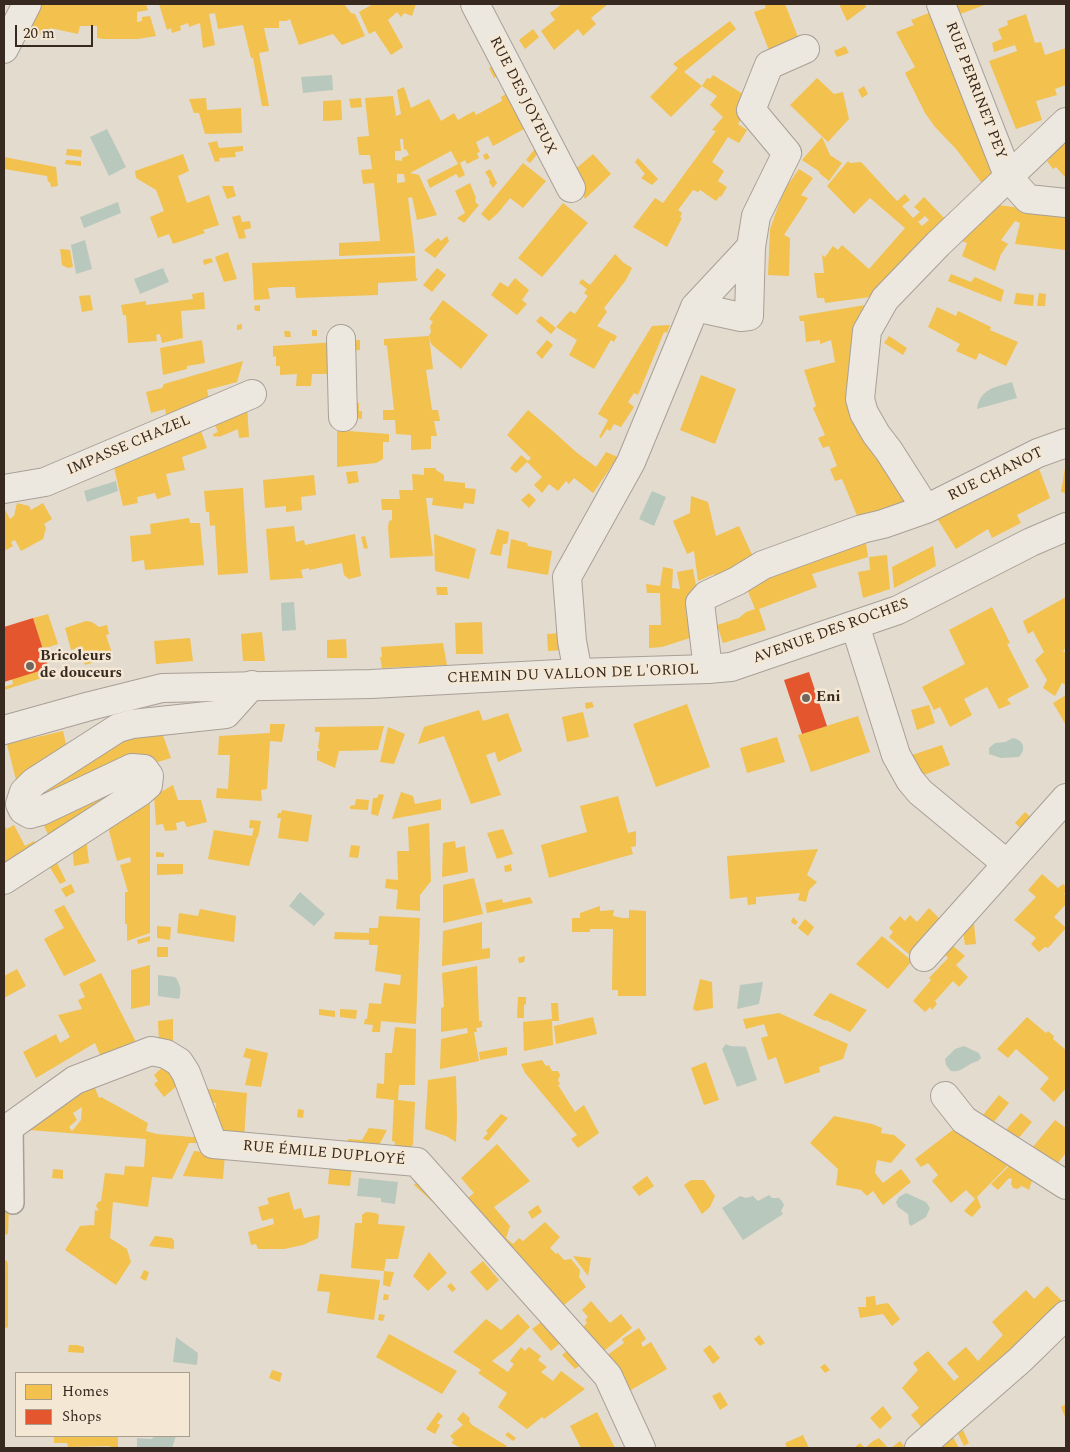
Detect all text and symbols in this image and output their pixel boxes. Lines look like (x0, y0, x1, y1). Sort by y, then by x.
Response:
scale bar (18, 15, 95, 47)
street label: RUE PERRINET PEY (940, 20, 1010, 162)
text: 20 m (23, 22, 55, 45)
street label: RUE DES JOYEUX (485, 34, 559, 158)
street label: IMPASSE CHAZEL (64, 412, 194, 480)
street label: RUE CHANOT (945, 444, 1047, 506)
street label: AVENUE DES ROCHES (751, 595, 911, 669)
place label: Bricoleurs de douceurs (40, 648, 122, 683)
marker: Bricoleurs de douceurs (24, 660, 36, 672)
street label: CHEMIN DU VALLON DE L'ORIOL (447, 662, 699, 688)
place label: Eni (816, 689, 840, 707)
marker: Eni (800, 692, 812, 704)
street label: RUE ÉMILE DUPLOYÉ (242, 1138, 406, 1170)
legend (15, 1372, 190, 1437)
text: Homes (62, 1380, 109, 1403)
text: Shops (62, 1405, 102, 1428)

